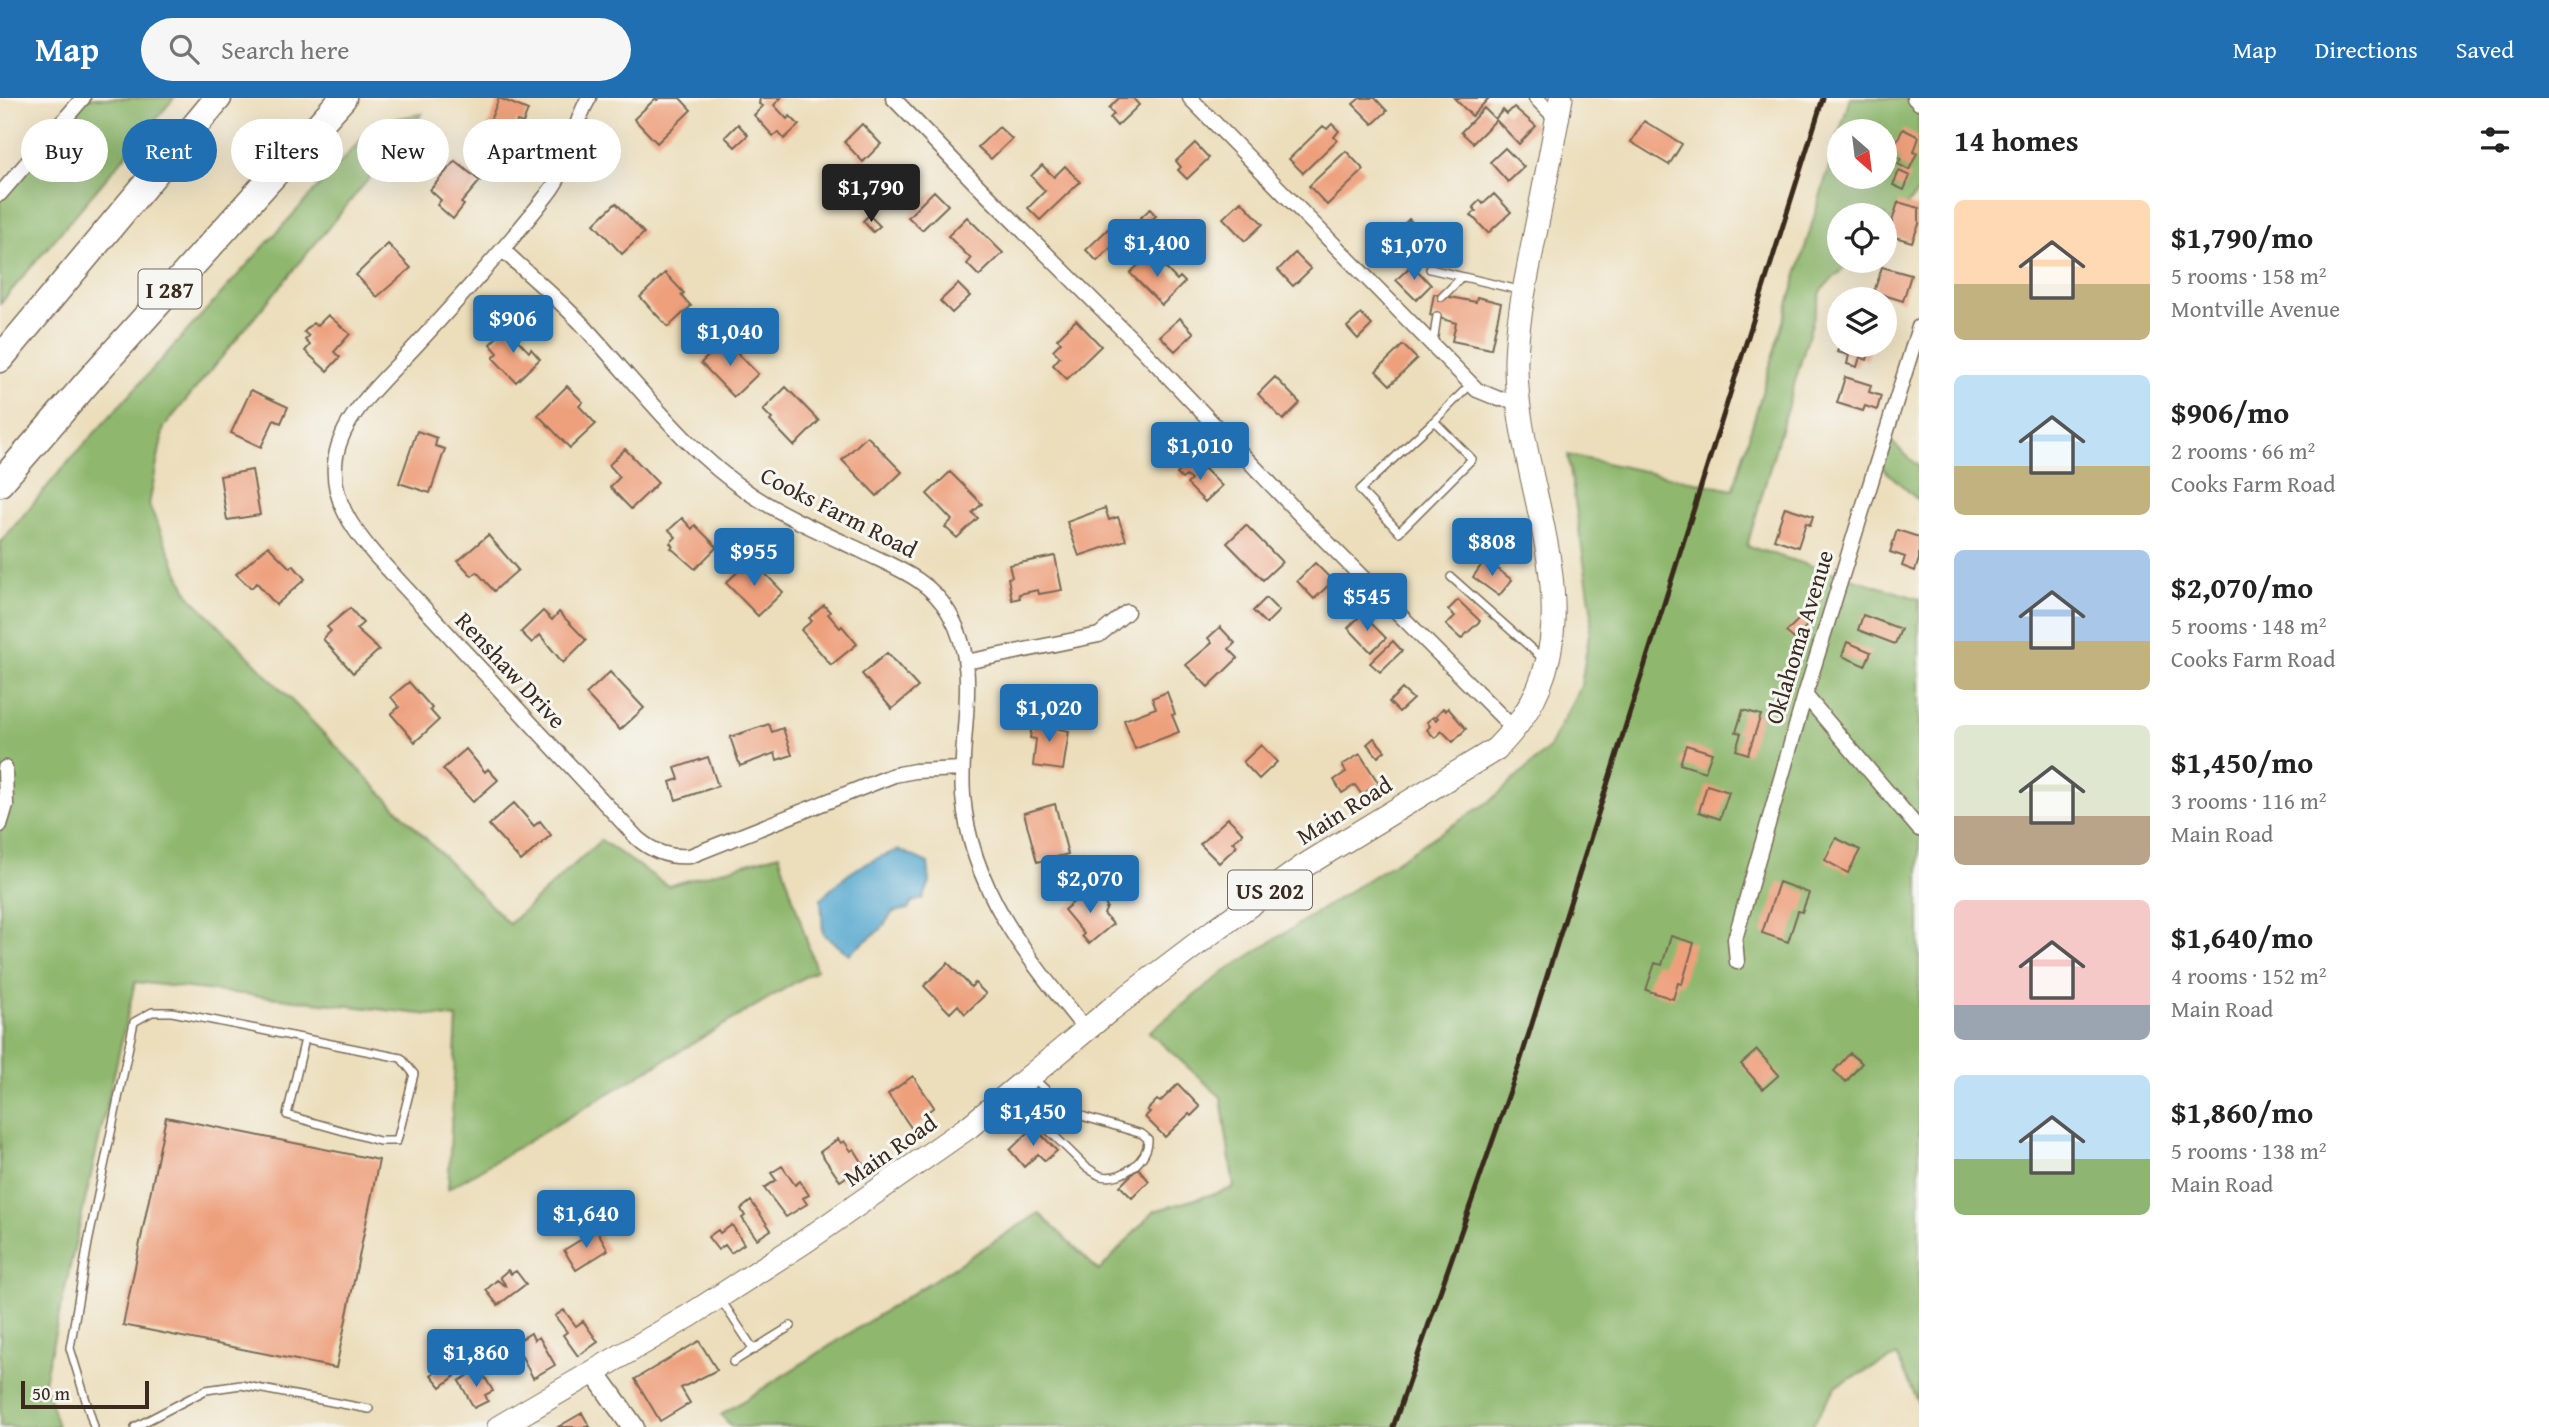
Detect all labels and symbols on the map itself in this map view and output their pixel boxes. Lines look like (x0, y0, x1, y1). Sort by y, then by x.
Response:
north arrow (1827, 119, 1897, 189)
pin: $1,790 (814, 164, 928, 224)
pin: $1,400 (1100, 220, 1214, 279)
pin: $1,070 (1357, 222, 1471, 282)
road number: I 287 (138, 270, 202, 308)
pin: $906 (472, 296, 554, 355)
pin: $1,040 (673, 308, 787, 368)
pin: $1,010 (1143, 422, 1257, 482)
street label: Cooks Farm Road (755, 457, 924, 567)
pin: $808 (1451, 518, 1533, 578)
pin: $955 (713, 528, 795, 588)
street label: Oklahoma Avenue (1756, 546, 1842, 728)
pin: $545 (1326, 574, 1408, 633)
street label: Renshaw Drive (447, 604, 575, 736)
pin: $1,020 (992, 684, 1106, 744)
street label: Main Road (1289, 767, 1399, 853)
pin: $2,070 (1033, 856, 1147, 915)
road number: US 202 (1228, 870, 1312, 910)
pin: $1,450 (976, 1088, 1090, 1148)
street label: Main Road (836, 1105, 944, 1195)
pin: $1,640 (529, 1190, 643, 1250)
pin: $1,860 (419, 1330, 533, 1389)
scale bar (21, 1378, 149, 1410)

